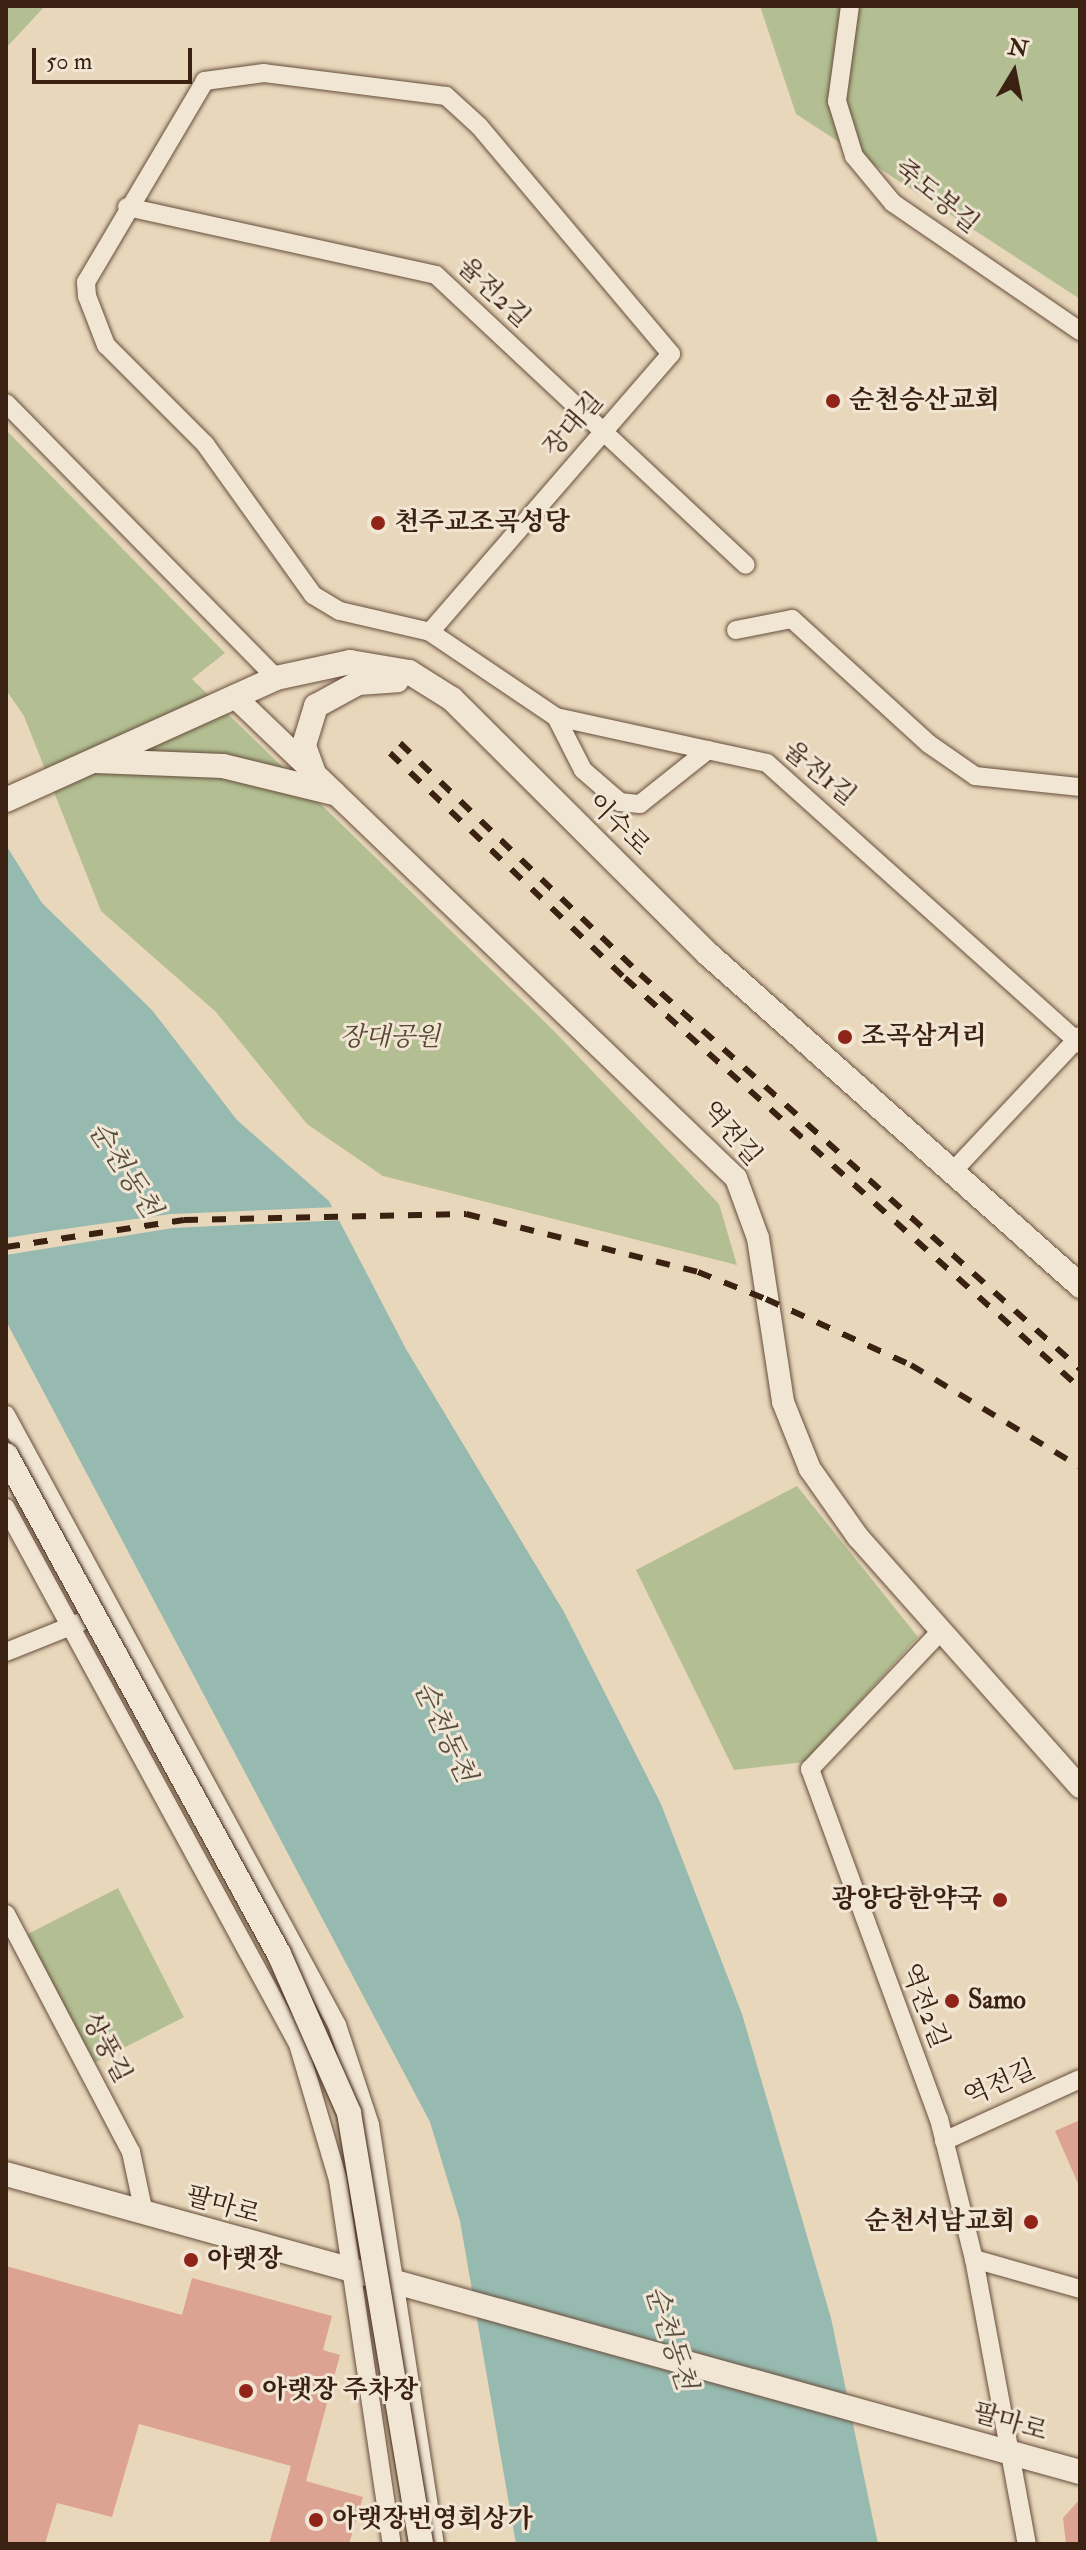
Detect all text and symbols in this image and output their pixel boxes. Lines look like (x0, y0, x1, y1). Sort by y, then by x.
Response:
scale bar (36, 32, 196, 82)
north arrow (974, 32, 1054, 112)
text: N (1006, 33, 1030, 64)
text: 50 m (46, 46, 92, 77)
street label: 죽도봉길 (887, 153, 985, 241)
street label: 율전2길 (450, 251, 536, 335)
place label: 순천승산교회 (849, 385, 1000, 417)
street label: 장대길 (538, 386, 610, 464)
marker: 순천승산교회 (824, 392, 842, 410)
place label: 천주교조곡성당 (394, 507, 570, 539)
marker: 천주교조곡성당 (369, 514, 387, 532)
street label: 율전1길 (776, 735, 862, 813)
street label: 이수로 (580, 787, 656, 863)
place label: 조곡삼거리 (861, 1021, 987, 1053)
park label: 장대공원 (340, 1022, 440, 1054)
marker: 조곡삼거리 (836, 1028, 854, 1046)
street label: 역전길 (695, 1095, 767, 1173)
water label: 순천동천 (80, 1115, 168, 1225)
water label: 순천동천 (406, 1676, 482, 1788)
place label: 광양당한약국 (831, 1884, 982, 1916)
marker: 광양당한약국 (989, 1889, 1011, 1911)
street label: 역전2길 (894, 1959, 954, 2053)
place label: Samo (968, 1985, 1026, 2017)
marker: Samo (943, 1992, 961, 2010)
street label: 상풍길 (75, 2007, 137, 2089)
street label: 역전길 (959, 2054, 1041, 2114)
street label: 팔마로 (182, 2181, 264, 2231)
place label: 순천서남교회 (864, 2206, 1015, 2238)
marker: 순천서남교회 (1022, 2213, 1040, 2231)
place label: 아랫장 (207, 2244, 282, 2276)
marker: 아랫장 (182, 2251, 200, 2269)
water label: 순천동천 (637, 2281, 703, 2395)
place label: 아랫장 주차장 (262, 2375, 418, 2407)
marker: 아랫장 주차장 (237, 2382, 255, 2400)
street label: 팔마로 (969, 2398, 1051, 2448)
place label: 아랫장번영회상가 (332, 2504, 533, 2536)
marker: 아랫장번영회상가 (307, 2511, 325, 2529)

